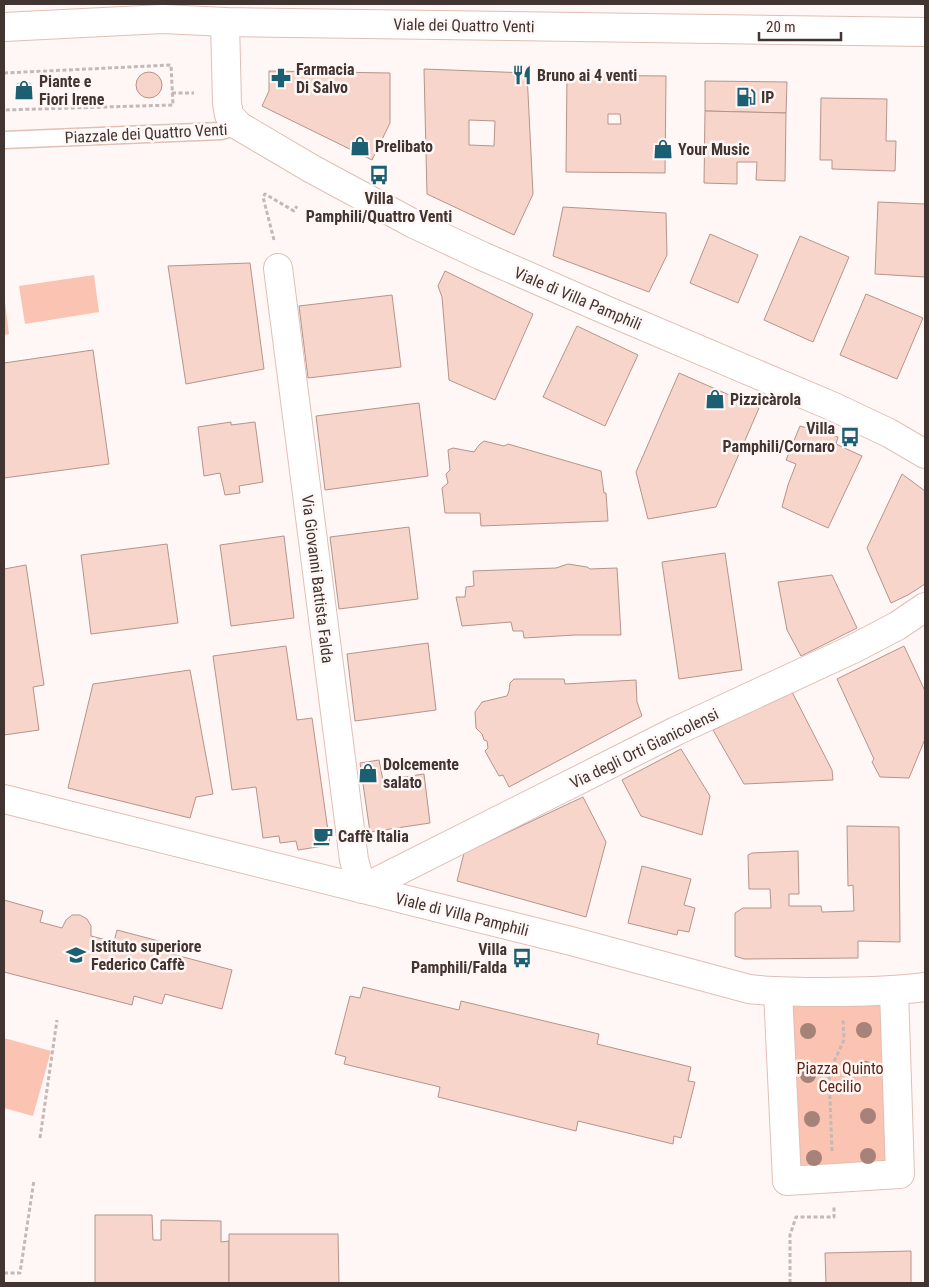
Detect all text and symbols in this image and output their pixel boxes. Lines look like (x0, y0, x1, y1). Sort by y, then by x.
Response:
scale bar (759, 10, 842, 42)
street label: Viale dei Quattro Venti (393, 15, 535, 36)
text: 20 m (766, 18, 796, 36)
place label: Farmacia Di Salvo (296, 60, 355, 97)
restaurant icon: Bruno ai 4 venti (511, 64, 533, 86)
place label: Bruno ai 4 venti (537, 66, 637, 85)
pharmacy icon: Farmacia Di Salvo (270, 67, 292, 89)
place label: Piante e Fiori Irene (39, 72, 105, 109)
shop icon: Piante e Fiori Irene (13, 79, 35, 101)
fuel station icon: IP (735, 86, 757, 108)
place label: IP (761, 88, 774, 107)
street label: Piazzale dei Quattro Venti (64, 120, 228, 147)
shop icon: Prelibato (349, 135, 371, 157)
place label: Prelibato (375, 137, 433, 156)
shop icon: Your Music (652, 138, 674, 160)
place label: Your Music (678, 140, 750, 159)
bus stop icon: Villa Pamphili/Quattro Venti (368, 164, 390, 186)
place label: Villa Pamphili/Quattro Venti (306, 189, 452, 226)
street label: Viale di Villa Pamphili (511, 263, 645, 334)
shop icon: Pizzicàrola (704, 388, 726, 410)
place label: Pizzicàrola (730, 390, 802, 409)
place label: Villa Pamphili/Cornaro (723, 419, 835, 456)
bus stop icon: Villa Pamphili/Cornaro (839, 426, 861, 448)
street label: Via Giovanni Battista Falda (298, 494, 337, 664)
street label: Via degli Orti Gianicolensi (567, 704, 722, 793)
place label: Dolcemente salato (383, 755, 459, 792)
shop icon: Dolcemente salato (357, 762, 379, 784)
cafe icon: Caffè Italia (312, 825, 334, 847)
place label: Caffè Italia (338, 827, 409, 846)
street label: Viale di Villa Pamphili (393, 889, 531, 940)
place label: Istituto superiore Federico Caffè (91, 937, 202, 974)
place label: Villa Pamphili/Falda (411, 940, 507, 977)
school or university icon: Istituto superiore Federico Caffè (65, 944, 87, 966)
bus stop icon: Villa Pamphili/Falda (511, 947, 533, 969)
park label: Piazza Quinto Cecilio (797, 1059, 883, 1096)

